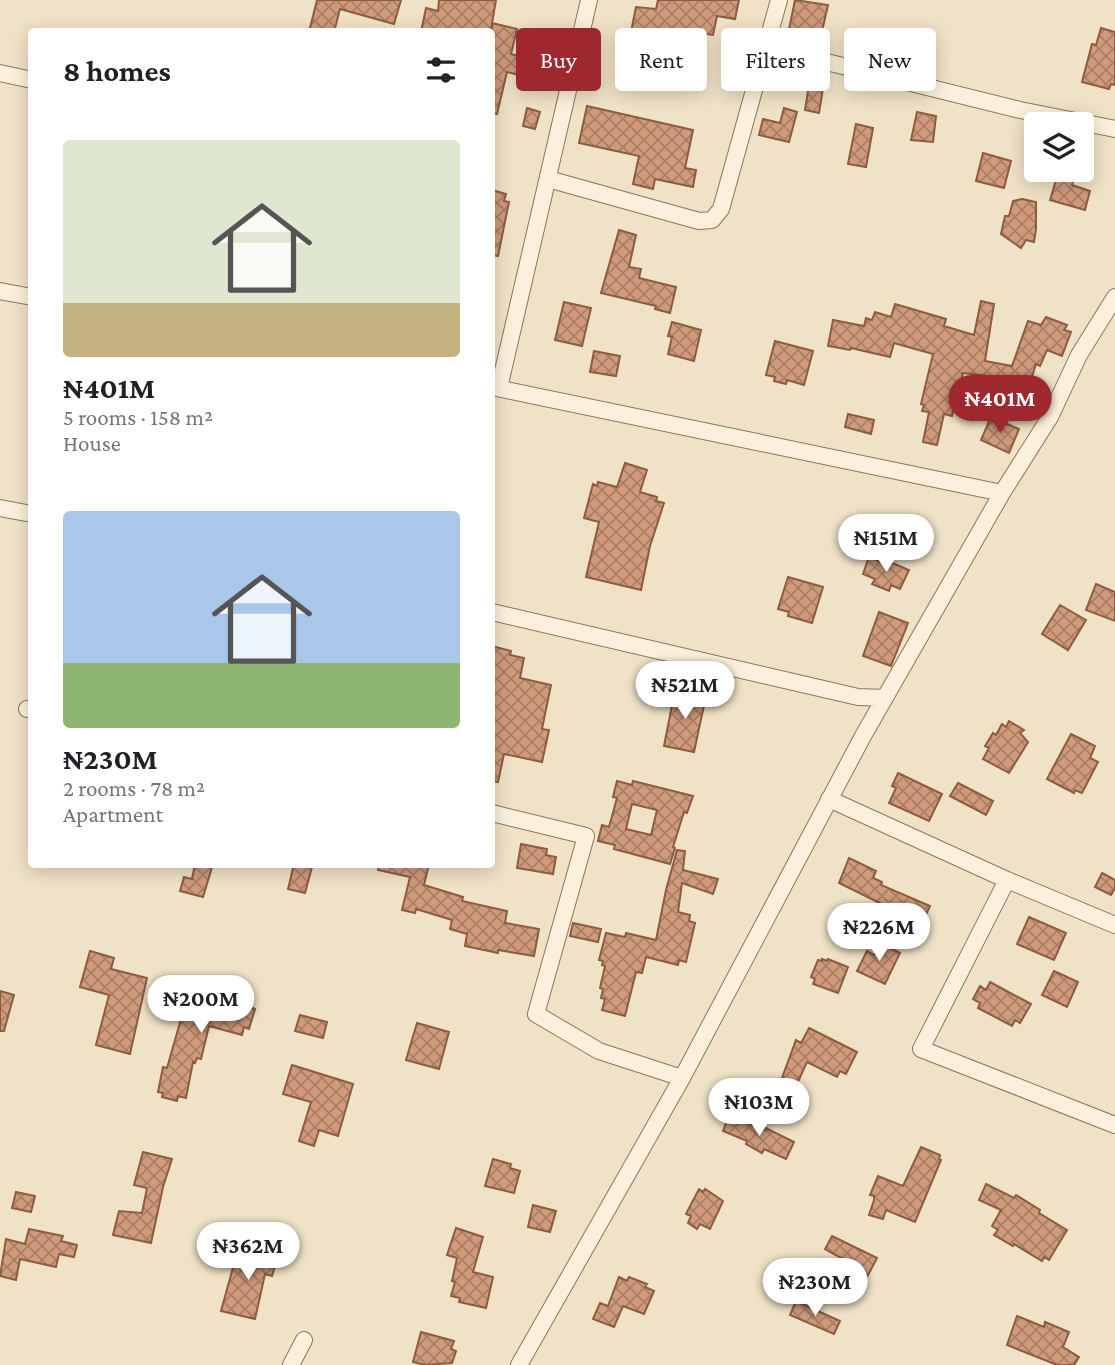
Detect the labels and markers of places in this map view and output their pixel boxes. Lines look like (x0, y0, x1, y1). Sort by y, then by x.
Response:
pin: ₦401M (951, 376, 1049, 435)
pin: ₦151M (837, 514, 935, 574)
pin: ₦521M (636, 662, 734, 721)
pin: ₦226M (830, 904, 928, 963)
pin: ₦200M (152, 976, 250, 1035)
pin: ₦103M (710, 1078, 808, 1138)
pin: ₦362M (199, 1222, 297, 1282)
pin: ₦230M (766, 1258, 864, 1318)

